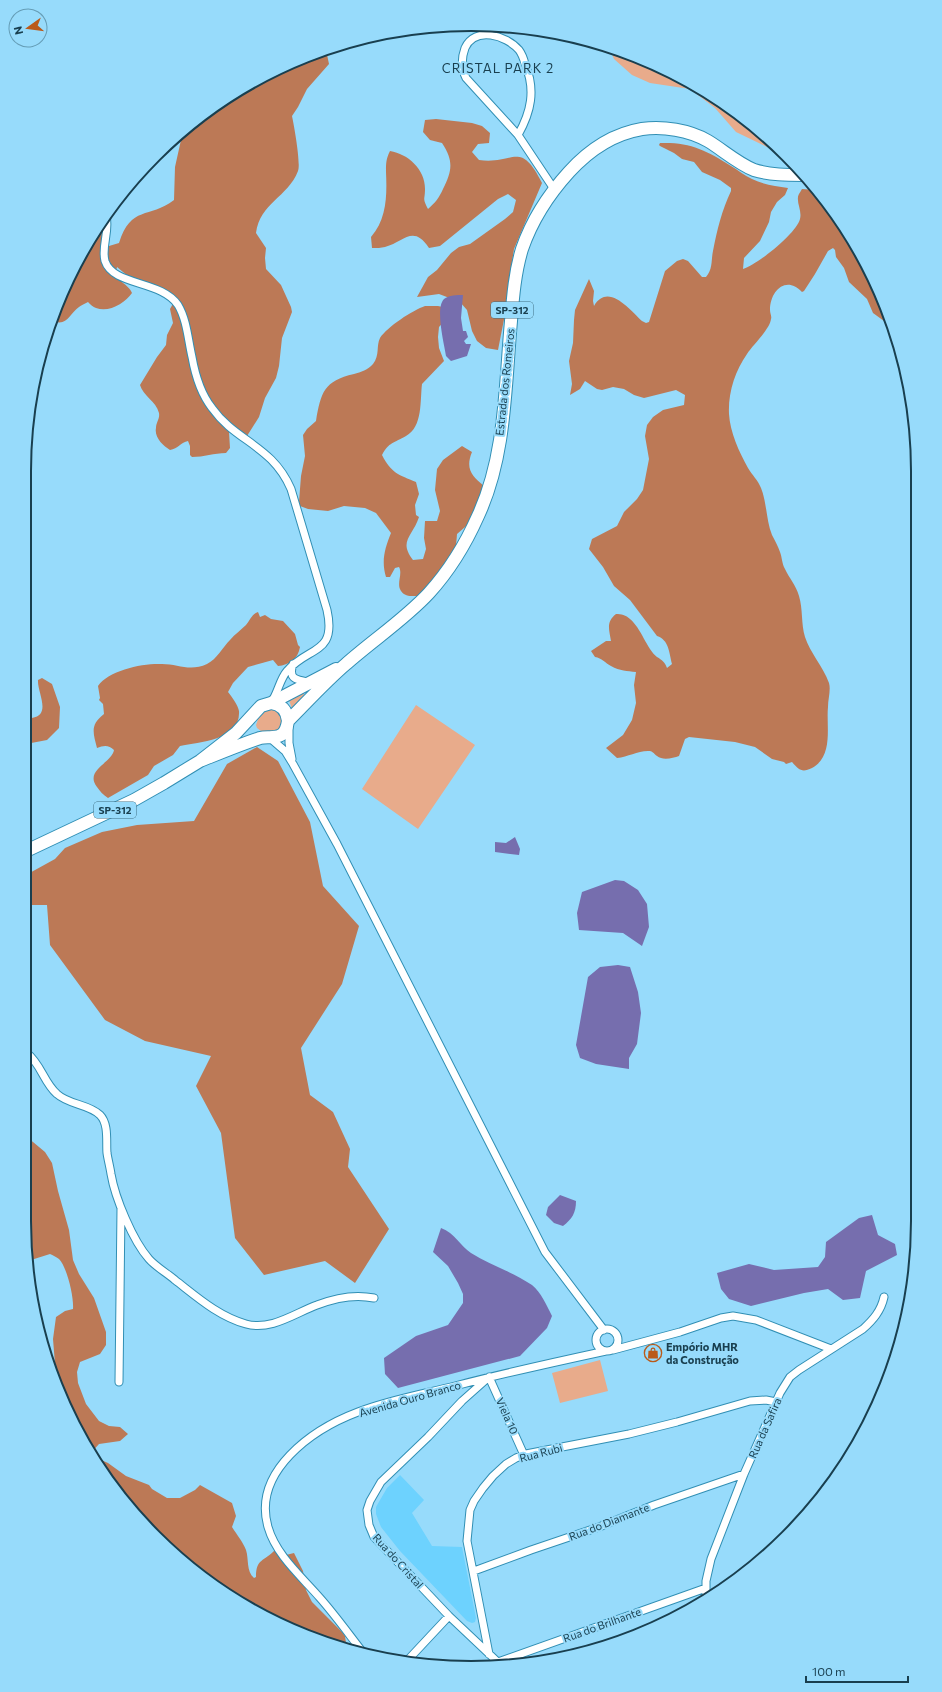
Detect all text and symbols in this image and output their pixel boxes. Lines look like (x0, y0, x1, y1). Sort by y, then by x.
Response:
north arrow (8, 8, 48, 48)
text: N (11, 25, 25, 36)
district label: CRISTAL PARK 2 (442, 60, 554, 76)
road number: SP-312 (491, 302, 533, 318)
street label: Estrada dos Romeiros (492, 328, 517, 436)
road number: SP-312 (94, 802, 136, 818)
place label: Empório MHR da Construção (666, 1340, 739, 1366)
shop icon: Empório MHR da Construção (643, 1343, 663, 1363)
street label: Avenida Ouro Branco (357, 1378, 463, 1419)
street label: Viela 10 (494, 1395, 521, 1436)
street label: Rua da Safira (745, 1395, 784, 1460)
street label: Rua Rubi (518, 1440, 564, 1465)
street label: Rua do Diamante (567, 1500, 651, 1543)
street label: Rua do Cristal (370, 1531, 426, 1591)
street label: Rua do Brilhante (561, 1604, 643, 1645)
scale bar (806, 1658, 908, 1684)
text: 100 m (812, 1664, 846, 1678)

